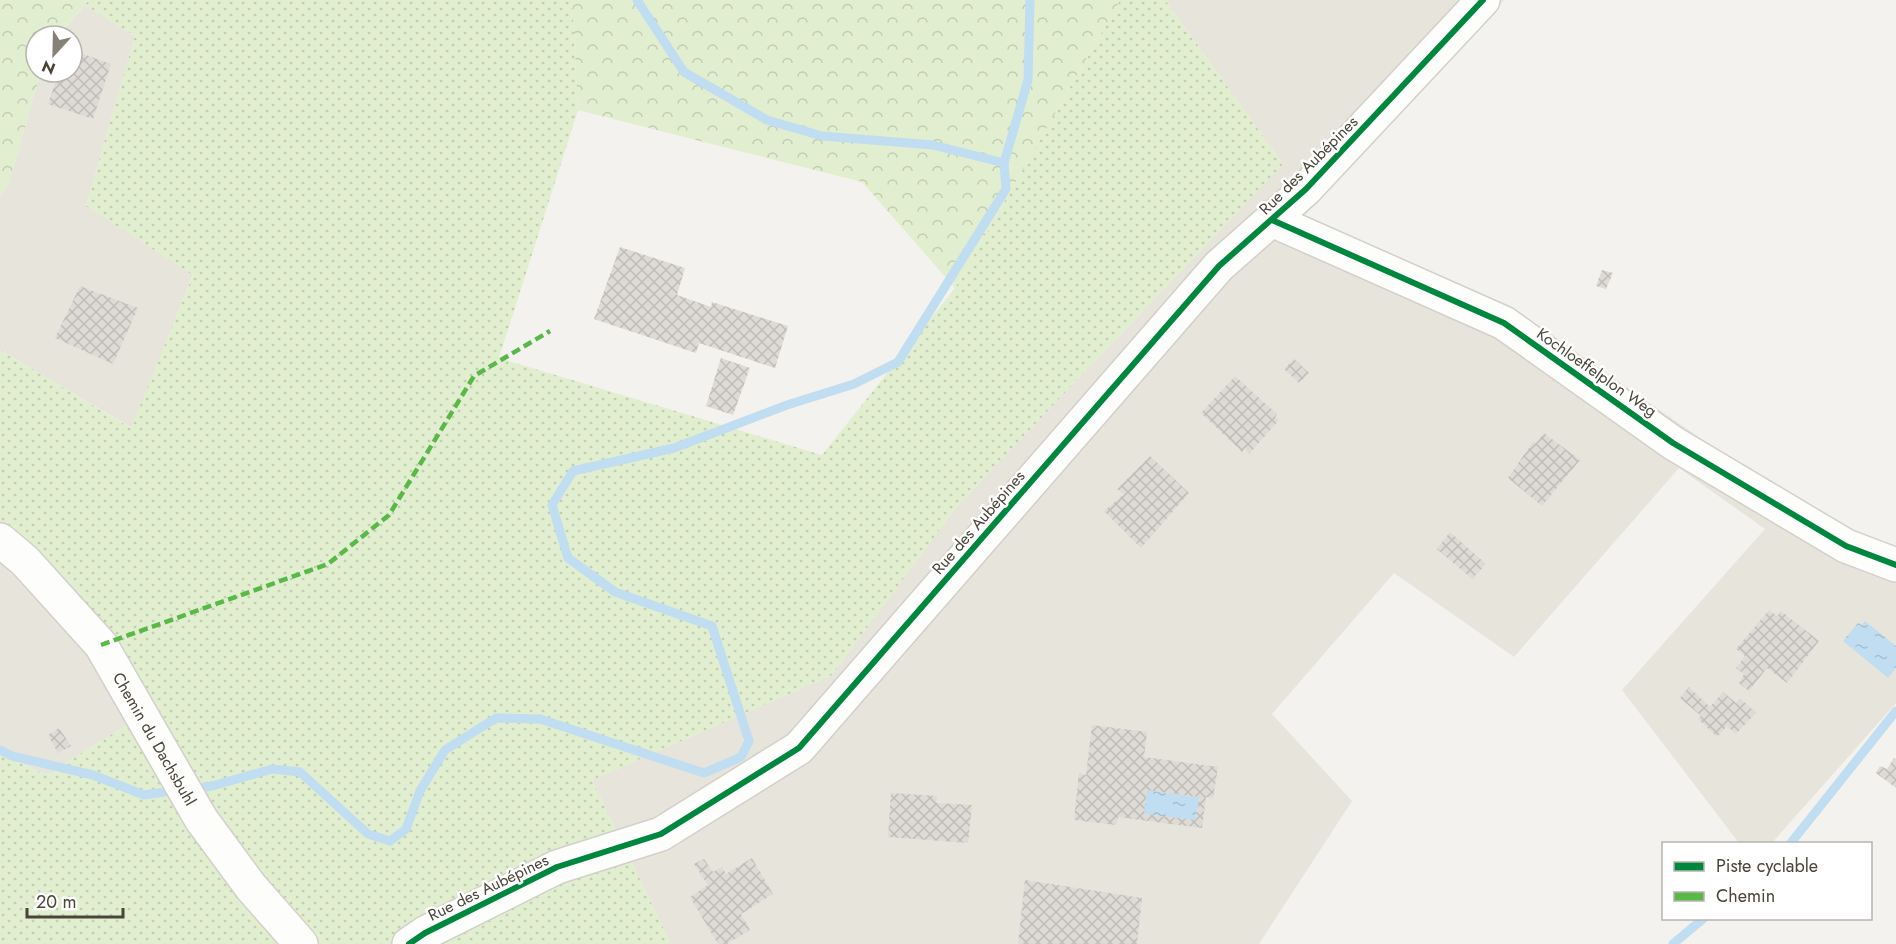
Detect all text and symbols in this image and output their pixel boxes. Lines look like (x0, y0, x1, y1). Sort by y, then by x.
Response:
north arrow (24, 24, 84, 84)
text: N (38, 54, 59, 80)
street label: Rue des Aubépines (1254, 111, 1363, 220)
street label: Kochloeffelplon Weg (1532, 322, 1661, 422)
street label: Rue des Aubépines (927, 465, 1030, 579)
street label: Chemin du Dachsbuhl (107, 668, 202, 810)
legend (1662, 842, 1872, 920)
street label: Rue des Aubépines (424, 848, 552, 927)
text: Piste cyclable (1716, 853, 1818, 879)
scale bar (27, 881, 123, 919)
text: Chemin (1716, 883, 1775, 909)
text: 20 m (36, 889, 76, 915)

